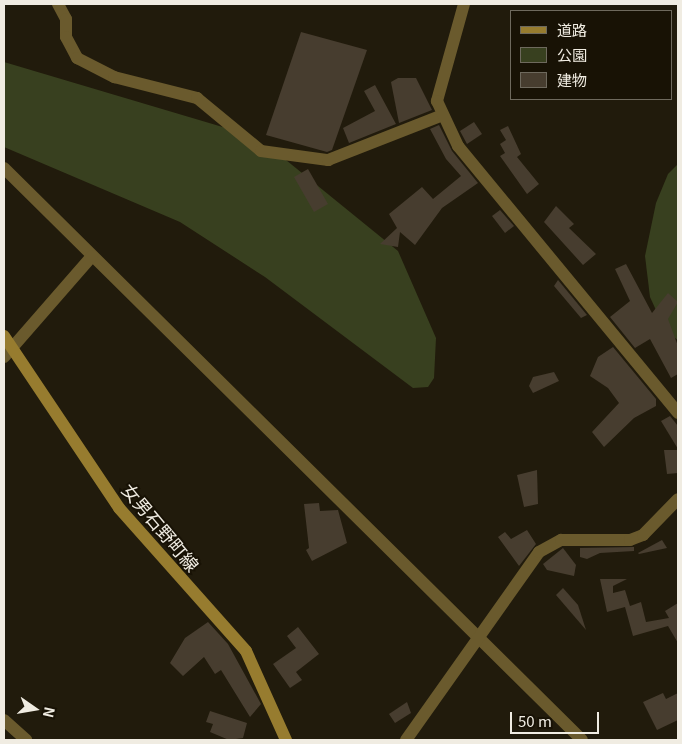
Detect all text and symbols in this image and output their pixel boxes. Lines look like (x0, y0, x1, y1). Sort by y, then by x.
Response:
legend (510, 10, 672, 100)
text: 道路 (557, 19, 587, 40)
text: 公園 (557, 44, 587, 65)
text: 建物 (557, 69, 587, 90)
street label: 女男石野町線 (118, 479, 204, 575)
north arrow (10, 684, 60, 734)
scale bar (512, 702, 601, 734)
text: N (39, 705, 61, 720)
text: 50 m (518, 710, 552, 731)

